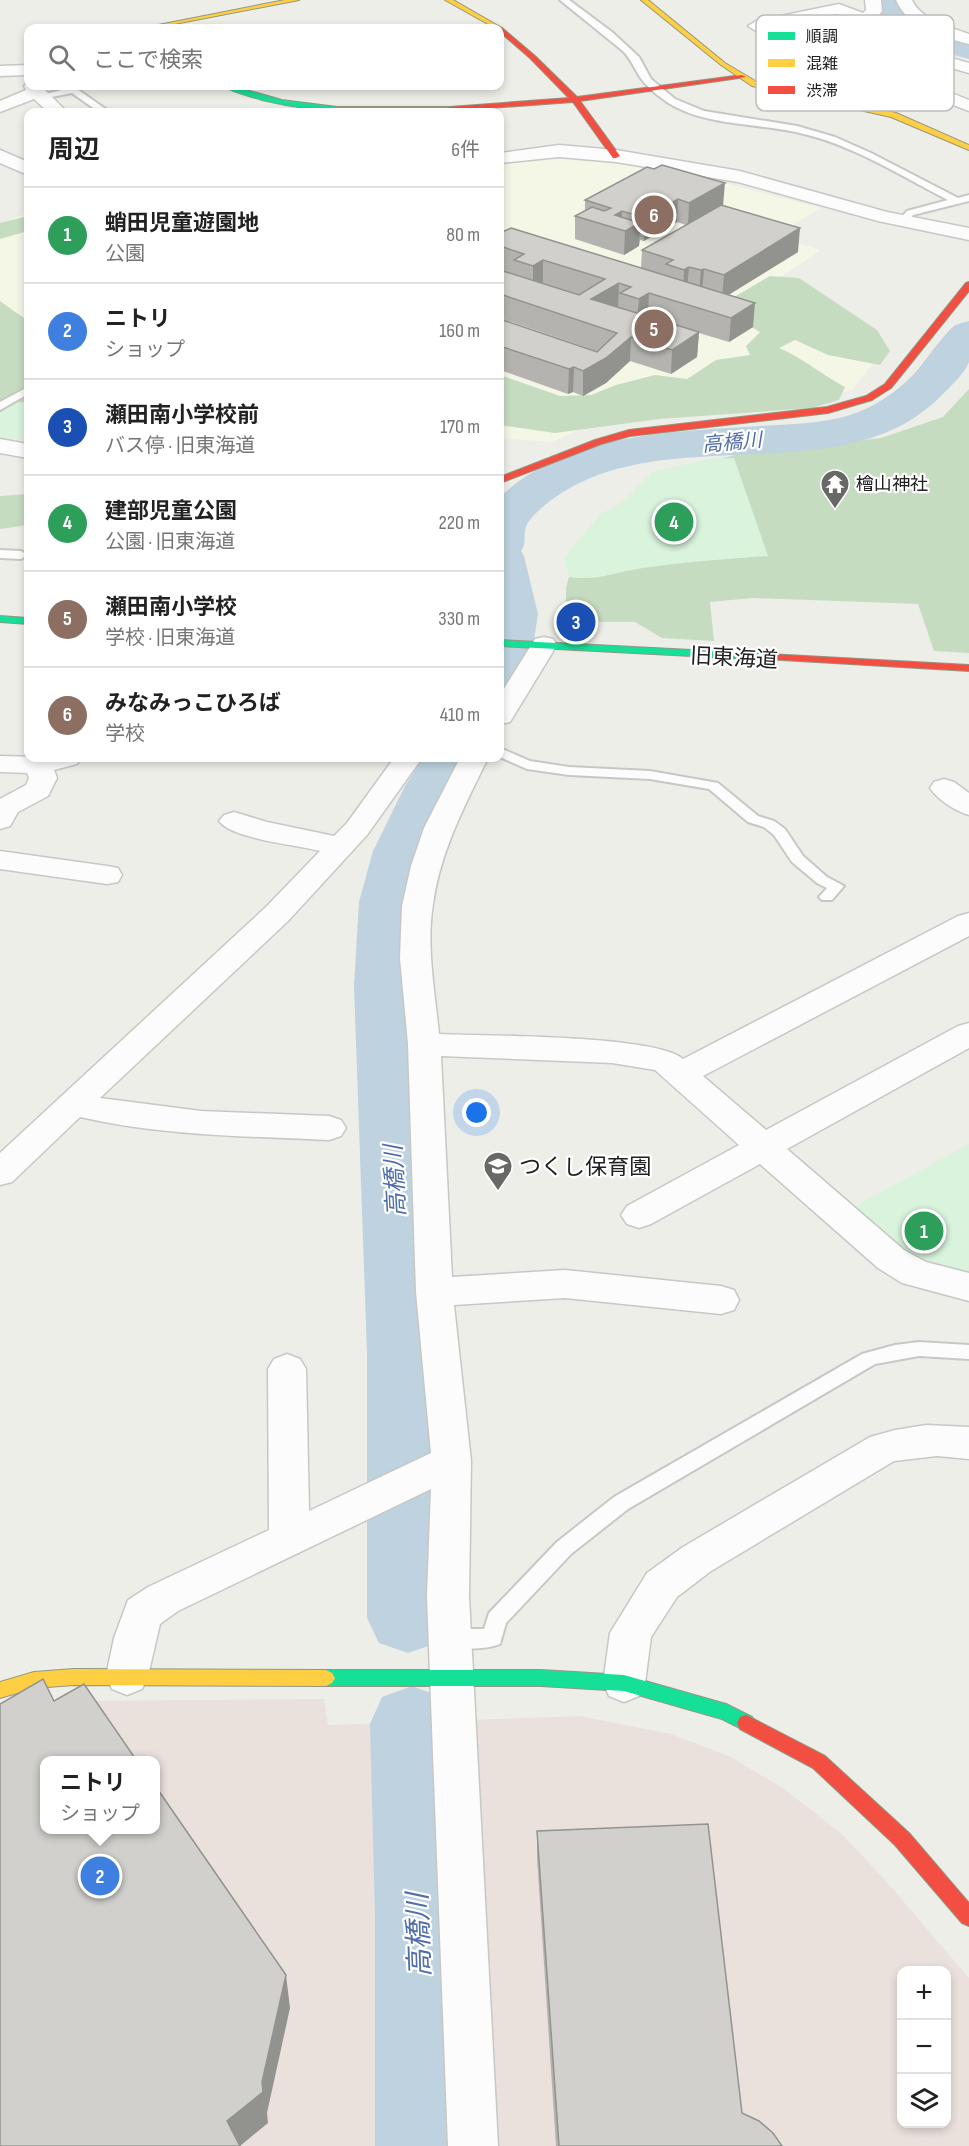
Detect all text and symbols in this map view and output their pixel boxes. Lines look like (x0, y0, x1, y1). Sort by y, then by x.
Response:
legend (756, 15, 954, 111)
search box (24, 24, 504, 90)
text: 順調 (806, 28, 838, 47)
icon: search (45, 41, 78, 74)
text: ここで検索 (93, 47, 203, 74)
text: 混雑 (806, 55, 838, 74)
text: 渋滞 (806, 82, 838, 101)
text: 周辺 (48, 135, 100, 166)
text: 6件 (451, 138, 480, 162)
pin: 6 (634, 192, 674, 238)
text: 蛸田児童遊園地 (105, 210, 259, 237)
text: 1 (64, 223, 71, 247)
text: 80 m (446, 223, 480, 247)
text: 公園 (105, 242, 145, 266)
text: ニトリ (105, 306, 171, 333)
pin: 5 (634, 306, 674, 352)
text: 2 (63, 319, 72, 343)
text: 160 m (439, 319, 480, 343)
text: ショップ (105, 338, 185, 362)
text: 瀬田南小学校前 (105, 402, 259, 429)
text: 3 (63, 415, 72, 439)
text: 170 m (440, 415, 480, 439)
water label: 高橋川 (701, 428, 765, 458)
text: バス停 · 旧東海道 (105, 434, 255, 458)
temple icon: 檜山神社 (819, 468, 851, 510)
place label: 檜山神社 (856, 474, 928, 495)
text: 建部児童公園 (105, 498, 237, 525)
pin: 4 (654, 500, 694, 544)
text: 4 (63, 511, 72, 535)
text: 220 m (439, 511, 480, 535)
text: 公園 · 旧東海道 (105, 530, 235, 554)
text: 瀬田南小学校 (105, 594, 237, 621)
pin: 3 (556, 600, 596, 644)
text: 5 (63, 607, 72, 631)
text: 330 m (438, 607, 480, 631)
text: 学校 · 旧東海道 (105, 626, 235, 650)
street label: 旧東海道 (689, 643, 779, 674)
text: みなみっこひろば (105, 690, 281, 717)
text: 6 (63, 703, 72, 727)
text: 410 m (440, 703, 480, 727)
text: 学校 (105, 722, 145, 746)
your location (462, 1098, 491, 1127)
water label: 高橋川 (379, 1141, 412, 1218)
school or university icon: つくし保育園 (482, 1150, 514, 1192)
place label: つくし保育園 (519, 1154, 651, 1181)
pin: 1 (904, 1208, 944, 1254)
popup (40, 1756, 160, 1834)
text: ニトリ (60, 1770, 126, 1797)
text: ショップ (60, 1802, 140, 1826)
pin: 2 (80, 1854, 120, 1898)
water label: 高橋川 (401, 1889, 437, 1978)
map controls (897, 1966, 951, 2128)
button: + (897, 1966, 951, 2020)
button: − (897, 2020, 951, 2074)
button: layers (897, 2074, 951, 2128)

